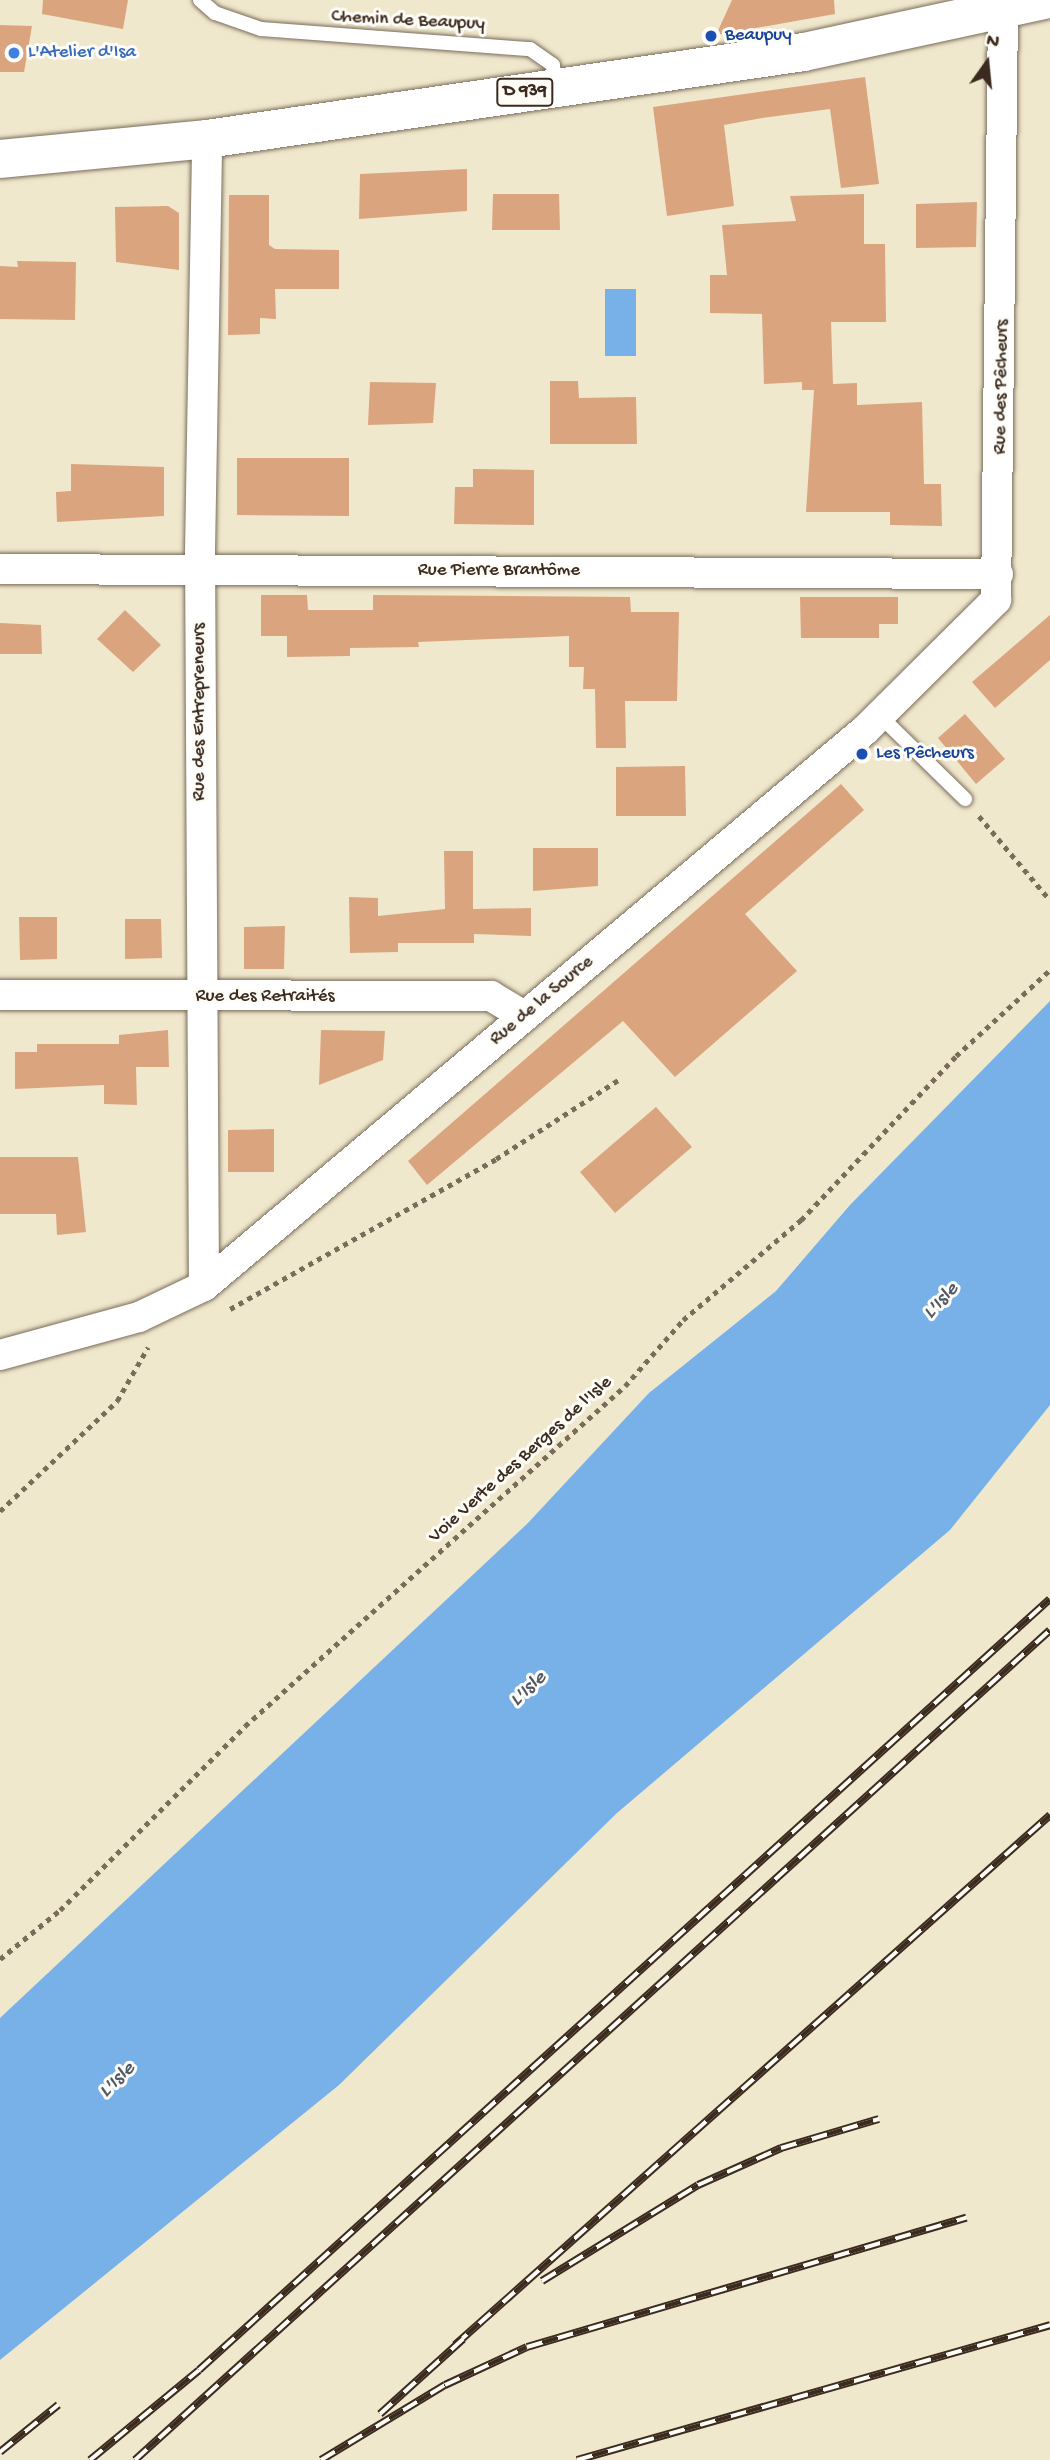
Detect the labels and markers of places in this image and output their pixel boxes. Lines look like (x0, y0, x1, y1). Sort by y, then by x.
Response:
place label: Beaupuy (725, 25, 792, 47)
marker: Beaupuy (703, 28, 719, 44)
place label: L'Atelier d'Isa (28, 42, 136, 64)
marker: L'Atelier d'Isa (6, 45, 22, 61)
place label: Les Pêcheurs (876, 743, 974, 765)
marker: Les Pêcheurs (854, 746, 870, 762)

